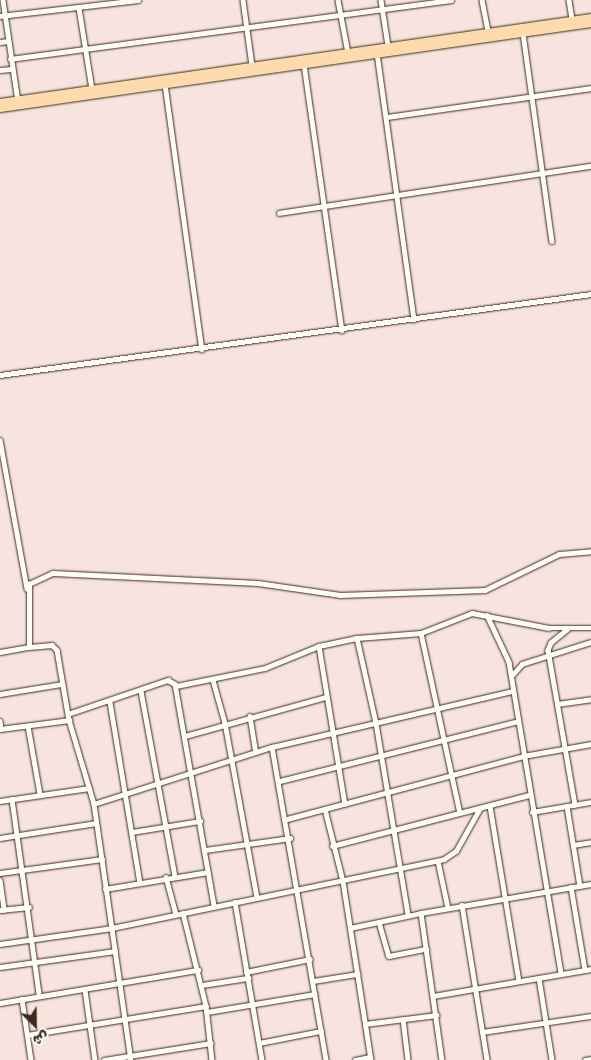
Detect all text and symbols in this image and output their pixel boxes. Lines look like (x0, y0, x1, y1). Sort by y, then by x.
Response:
north arrow (10, 1000, 60, 1050)
text: ش (30, 1028, 52, 1051)

